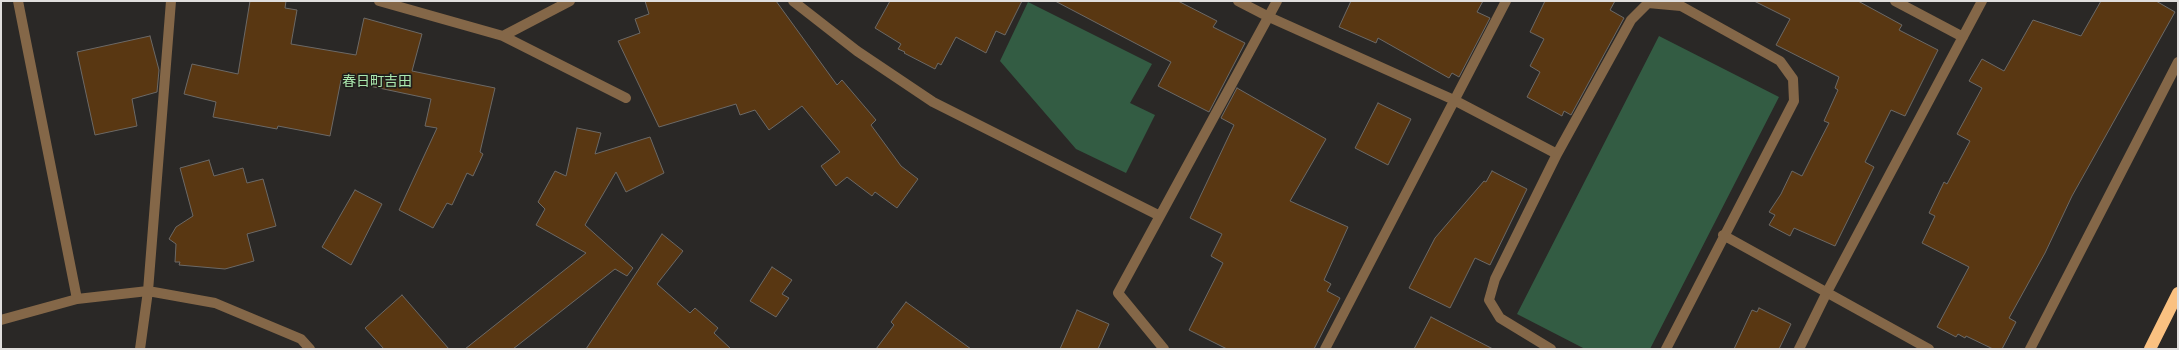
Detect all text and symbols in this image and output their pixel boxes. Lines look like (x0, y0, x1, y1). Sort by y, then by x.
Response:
district label: 春日町吉田 (342, 74, 412, 90)

